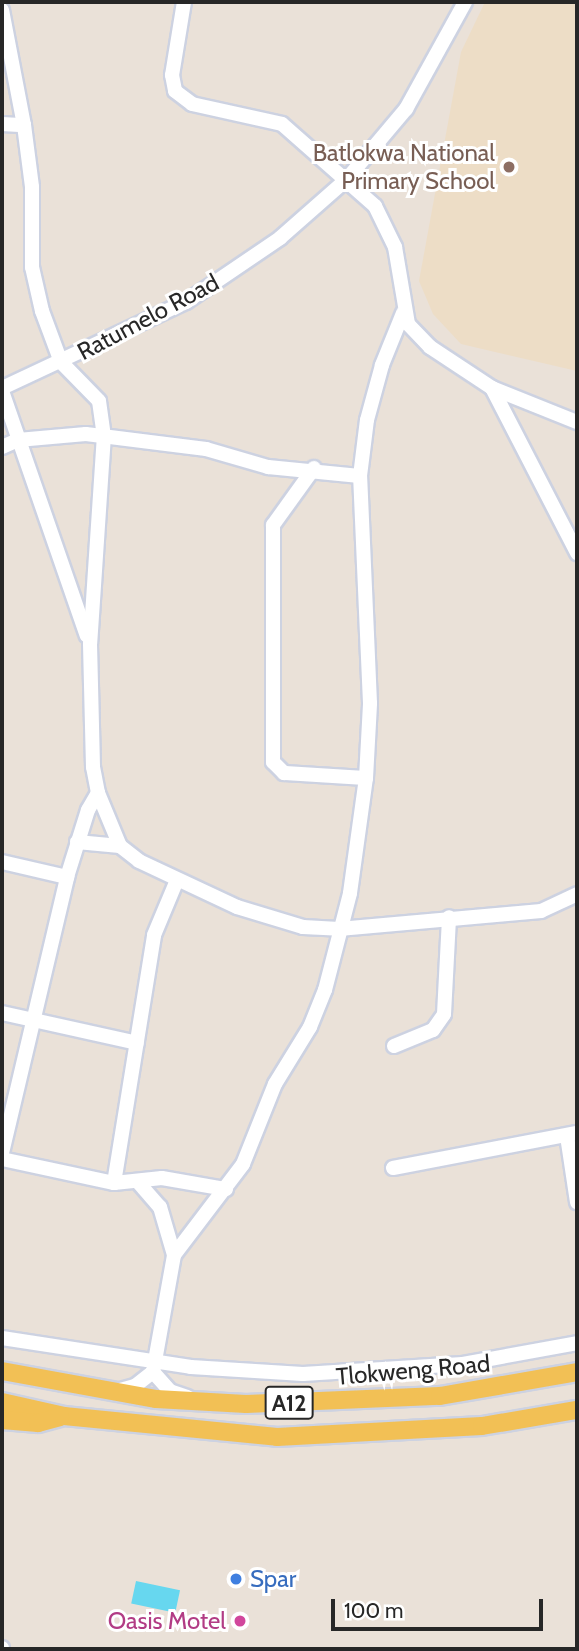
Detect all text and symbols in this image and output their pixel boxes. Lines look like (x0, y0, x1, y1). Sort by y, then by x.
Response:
place label: Batlokwa National Primary School (313, 139, 495, 195)
marker: Batlokwa National Primary School (501, 159, 517, 175)
street label: Ratumelo Road (72, 268, 224, 366)
street label: Tlokweng Road (335, 1349, 491, 1391)
road number: A12 (264, 1384, 314, 1422)
place label: Spar (250, 1565, 296, 1593)
marker: Spar (228, 1571, 244, 1587)
scale bar (334, 1584, 546, 1628)
text: 100 m (344, 1598, 403, 1623)
place label: Oasis Motel (108, 1607, 226, 1635)
marker: Oasis Motel (232, 1613, 248, 1629)

